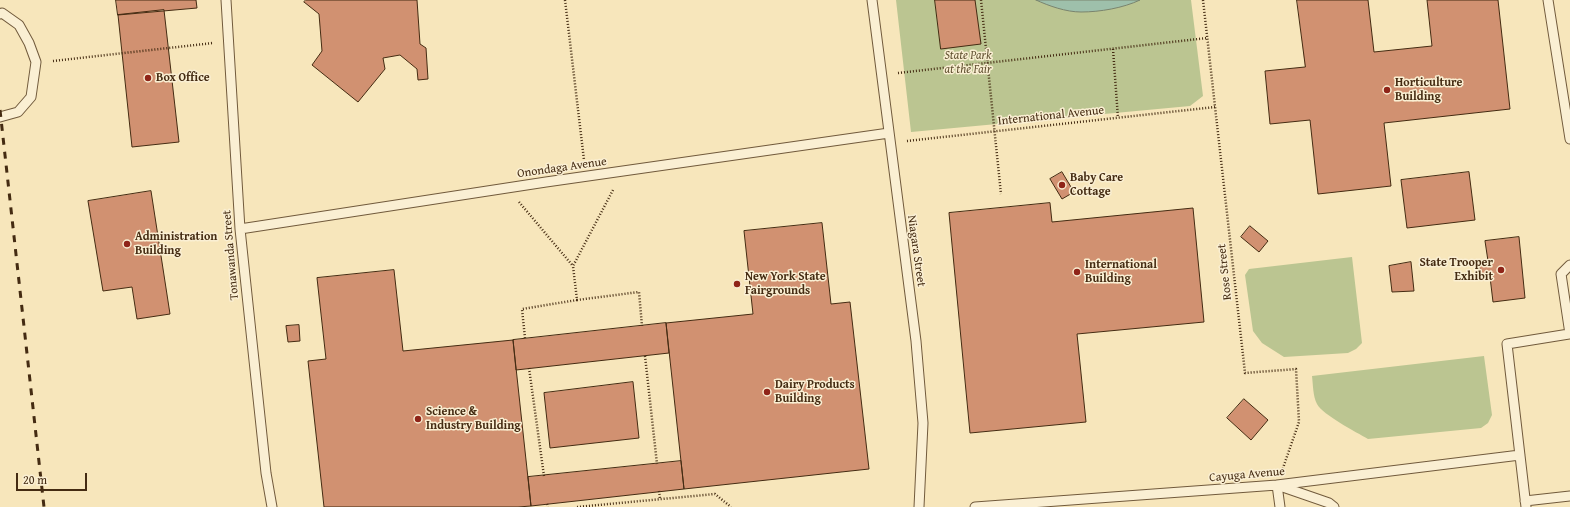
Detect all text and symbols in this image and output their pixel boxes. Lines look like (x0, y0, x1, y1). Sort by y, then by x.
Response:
park label: State Park at the Fair (944, 49, 992, 77)
place label: Box Office (156, 71, 210, 85)
marker: Box Office (143, 73, 153, 83)
place label: Horticulture Building (1395, 76, 1462, 104)
marker: Horticulture Building (1382, 85, 1392, 95)
street label: International Avenue (997, 103, 1105, 129)
street label: Onondaga Avenue (516, 155, 608, 181)
place label: Baby Care Cottage (1070, 171, 1123, 199)
marker: Baby Care Cottage (1057, 180, 1067, 190)
street label: Tonawanda Street (220, 209, 242, 301)
street label: Niagara Street (904, 214, 928, 288)
place label: Administration Building (135, 230, 217, 258)
marker: Administration Building (122, 239, 132, 249)
street label: Rose Street (1215, 243, 1235, 301)
place label: State Trooper Exhibit (1420, 256, 1493, 284)
place label: International Building (1085, 258, 1157, 286)
marker: State Trooper Exhibit (1496, 265, 1506, 275)
marker: International Building (1072, 267, 1082, 277)
place label: New York State Fairgrounds (745, 270, 826, 298)
marker: New York State Fairgrounds (732, 279, 742, 289)
place label: Dairy Products Building (775, 378, 855, 406)
marker: Dairy Products Building (762, 387, 772, 397)
place label: Science & Industry Building (426, 405, 521, 433)
marker: Science & Industry Building (413, 414, 423, 424)
scale bar (18, 465, 89, 491)
street label: Cayuga Avenue (1209, 465, 1285, 485)
text: 20 m (23, 471, 47, 488)

